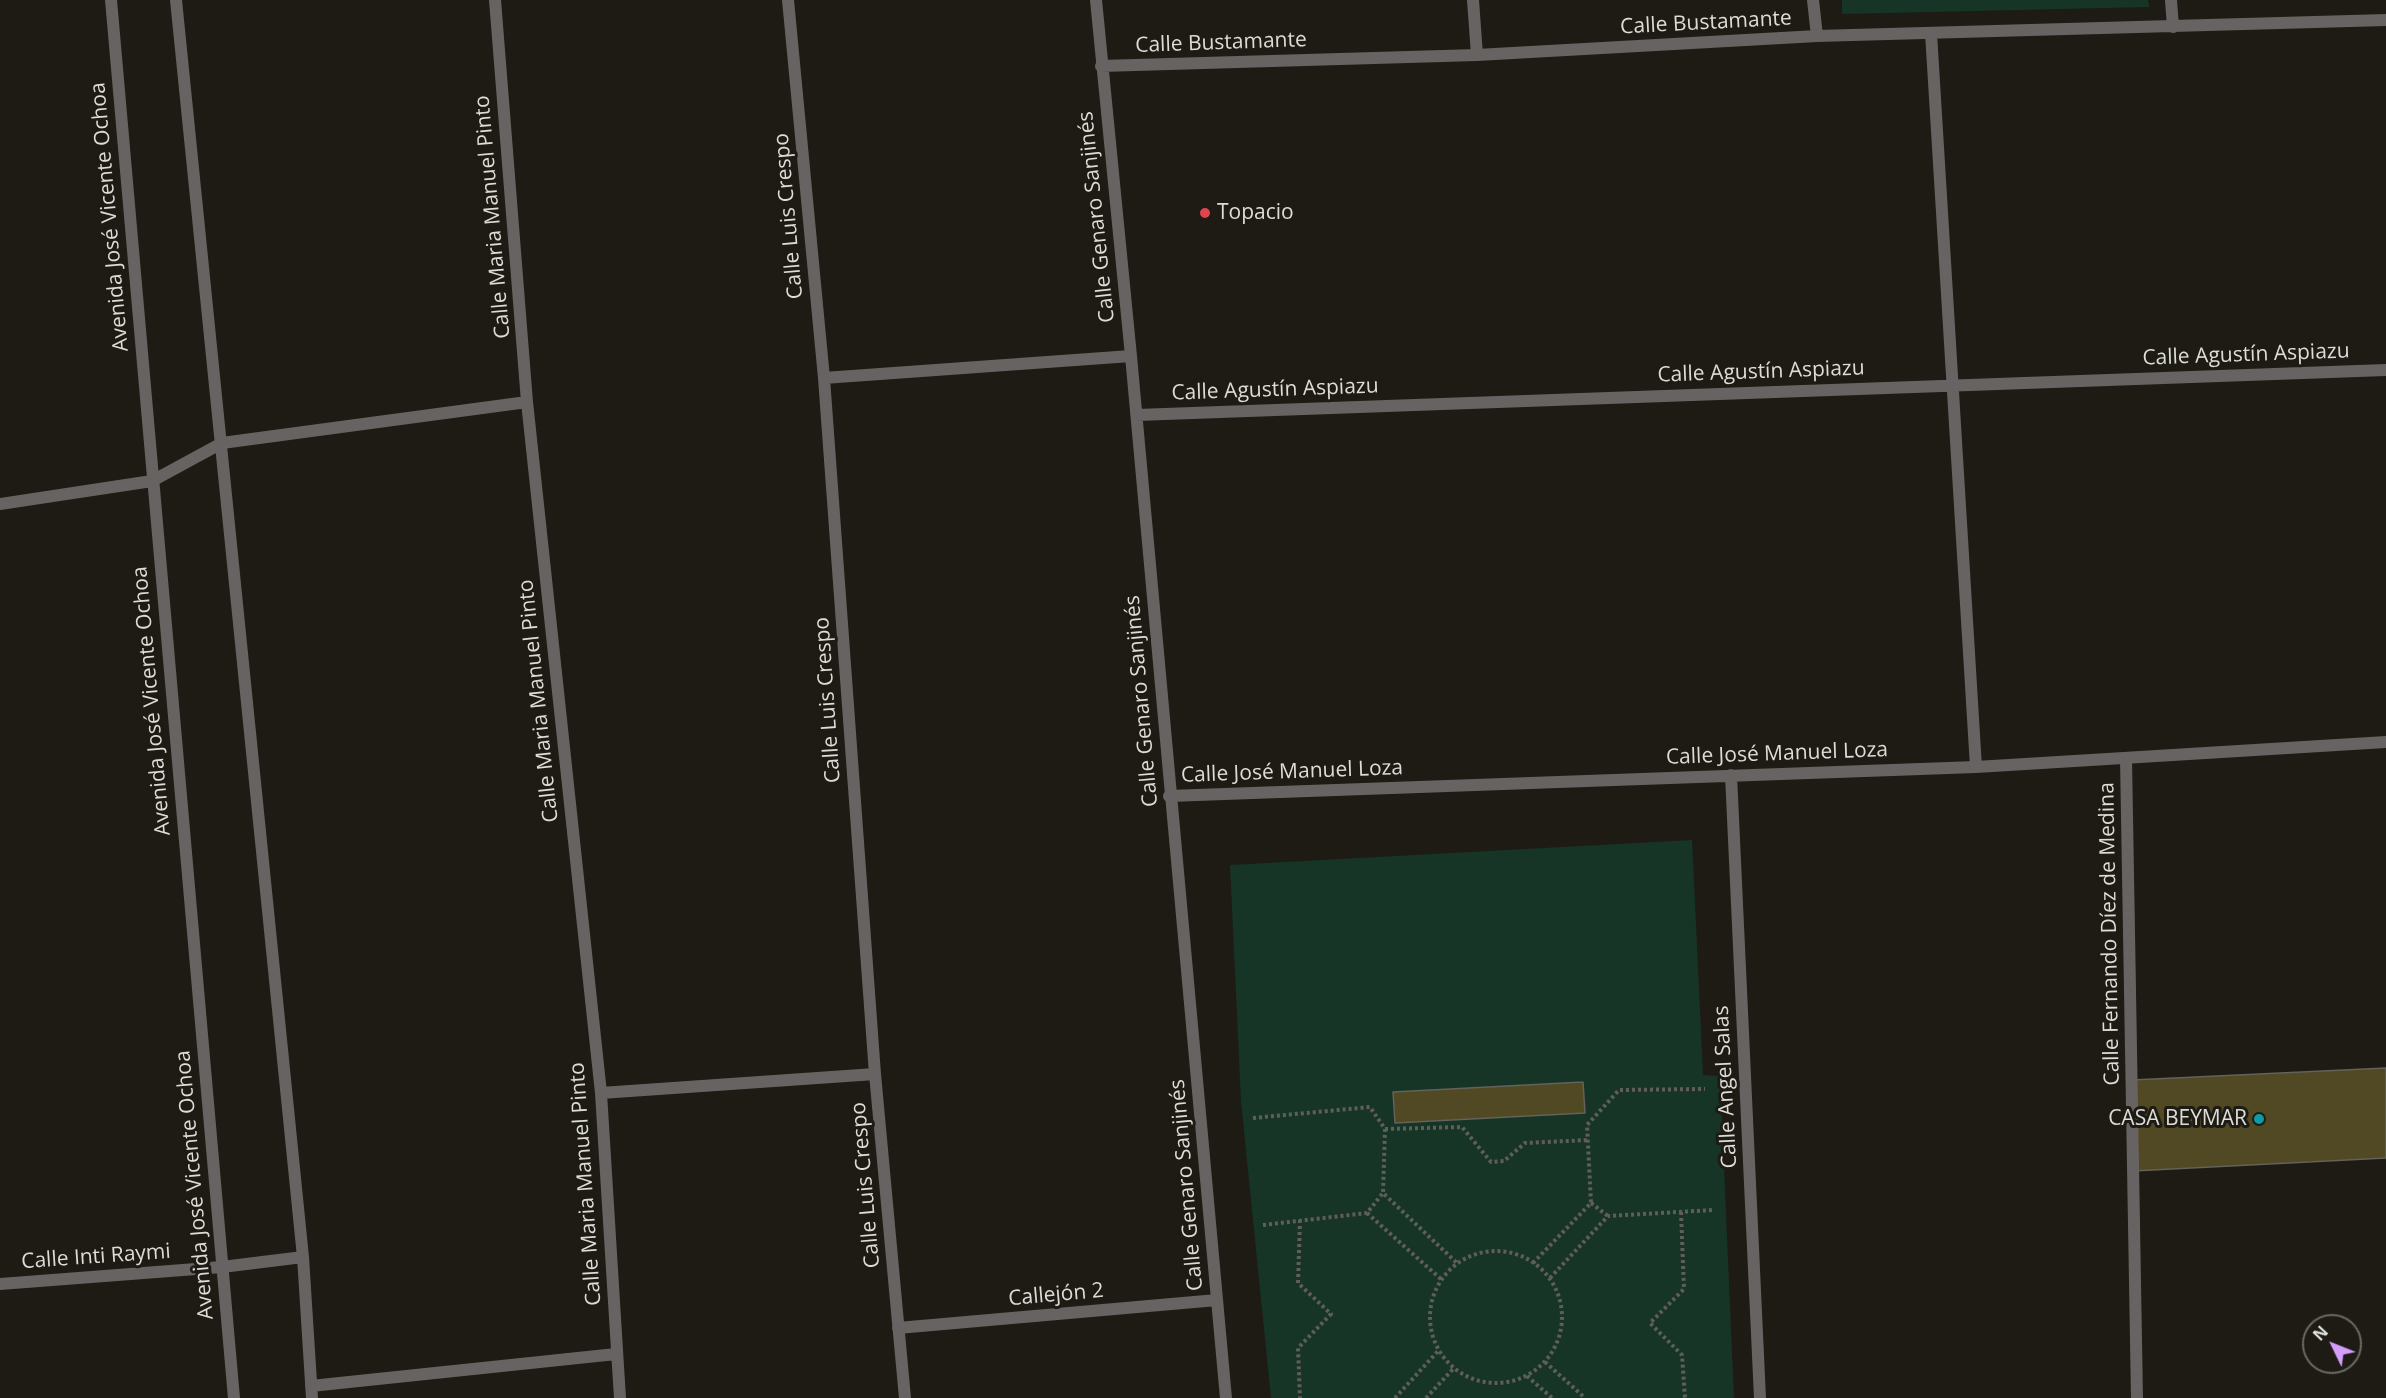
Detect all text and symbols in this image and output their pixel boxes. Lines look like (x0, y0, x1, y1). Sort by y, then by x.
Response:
street label: Calle Bustamante (1620, 6, 1792, 40)
street label: Calle Bustamante (1135, 27, 1307, 59)
street label: Avenida José Vicente Ochoa (86, 81, 134, 353)
street label: Calle Maria Manuel Pinto (470, 94, 516, 340)
street label: Calle Genaro Sanjinés (1073, 110, 1121, 324)
street label: Calle Luis Crespo (769, 132, 809, 300)
place label: Topacio (1217, 200, 1294, 226)
marker: Topacio (1198, 206, 1212, 220)
street label: Calle Agustín Aspiazu (2142, 339, 2350, 371)
street label: Calle Agustín Aspiazu (1657, 356, 1865, 388)
street label: Calle Agustín Aspiazu (1171, 374, 1379, 406)
street label: Avenida José Vicente Ochoa (128, 565, 176, 837)
street label: Calle Maria Manuel Pinto (514, 578, 564, 824)
street label: Calle Genaro Sanjinés (1120, 594, 1164, 808)
street label: Calle Luis Crespo (810, 616, 846, 784)
street label: Calle José Manuel Loza (1666, 738, 1888, 770)
street label: Calle José Manuel Loza (1181, 756, 1403, 788)
street label: Calle Fernando Díez de Medina (2095, 782, 2125, 1086)
street label: Calle Angel Salas (1709, 1005, 1743, 1169)
street label: Avenida José Vicente Ochoa (171, 1049, 219, 1321)
street label: Calle Maria Manuel Pinto (565, 1061, 607, 1307)
street label: Calle Genaro Sanjinés (1165, 1078, 1209, 1292)
street label: Calle Luis Crespo (846, 1101, 886, 1269)
place label: CASA BEYMAR (2108, 1106, 2247, 1132)
marker: CASA BEYMAR (2252, 1112, 2266, 1126)
street label: Calle Inti Raymi (20, 1239, 172, 1275)
street label: Callejón 2 (1007, 1278, 1105, 1312)
north arrow (2302, 1314, 2362, 1374)
text: N (2308, 1321, 2333, 1345)

